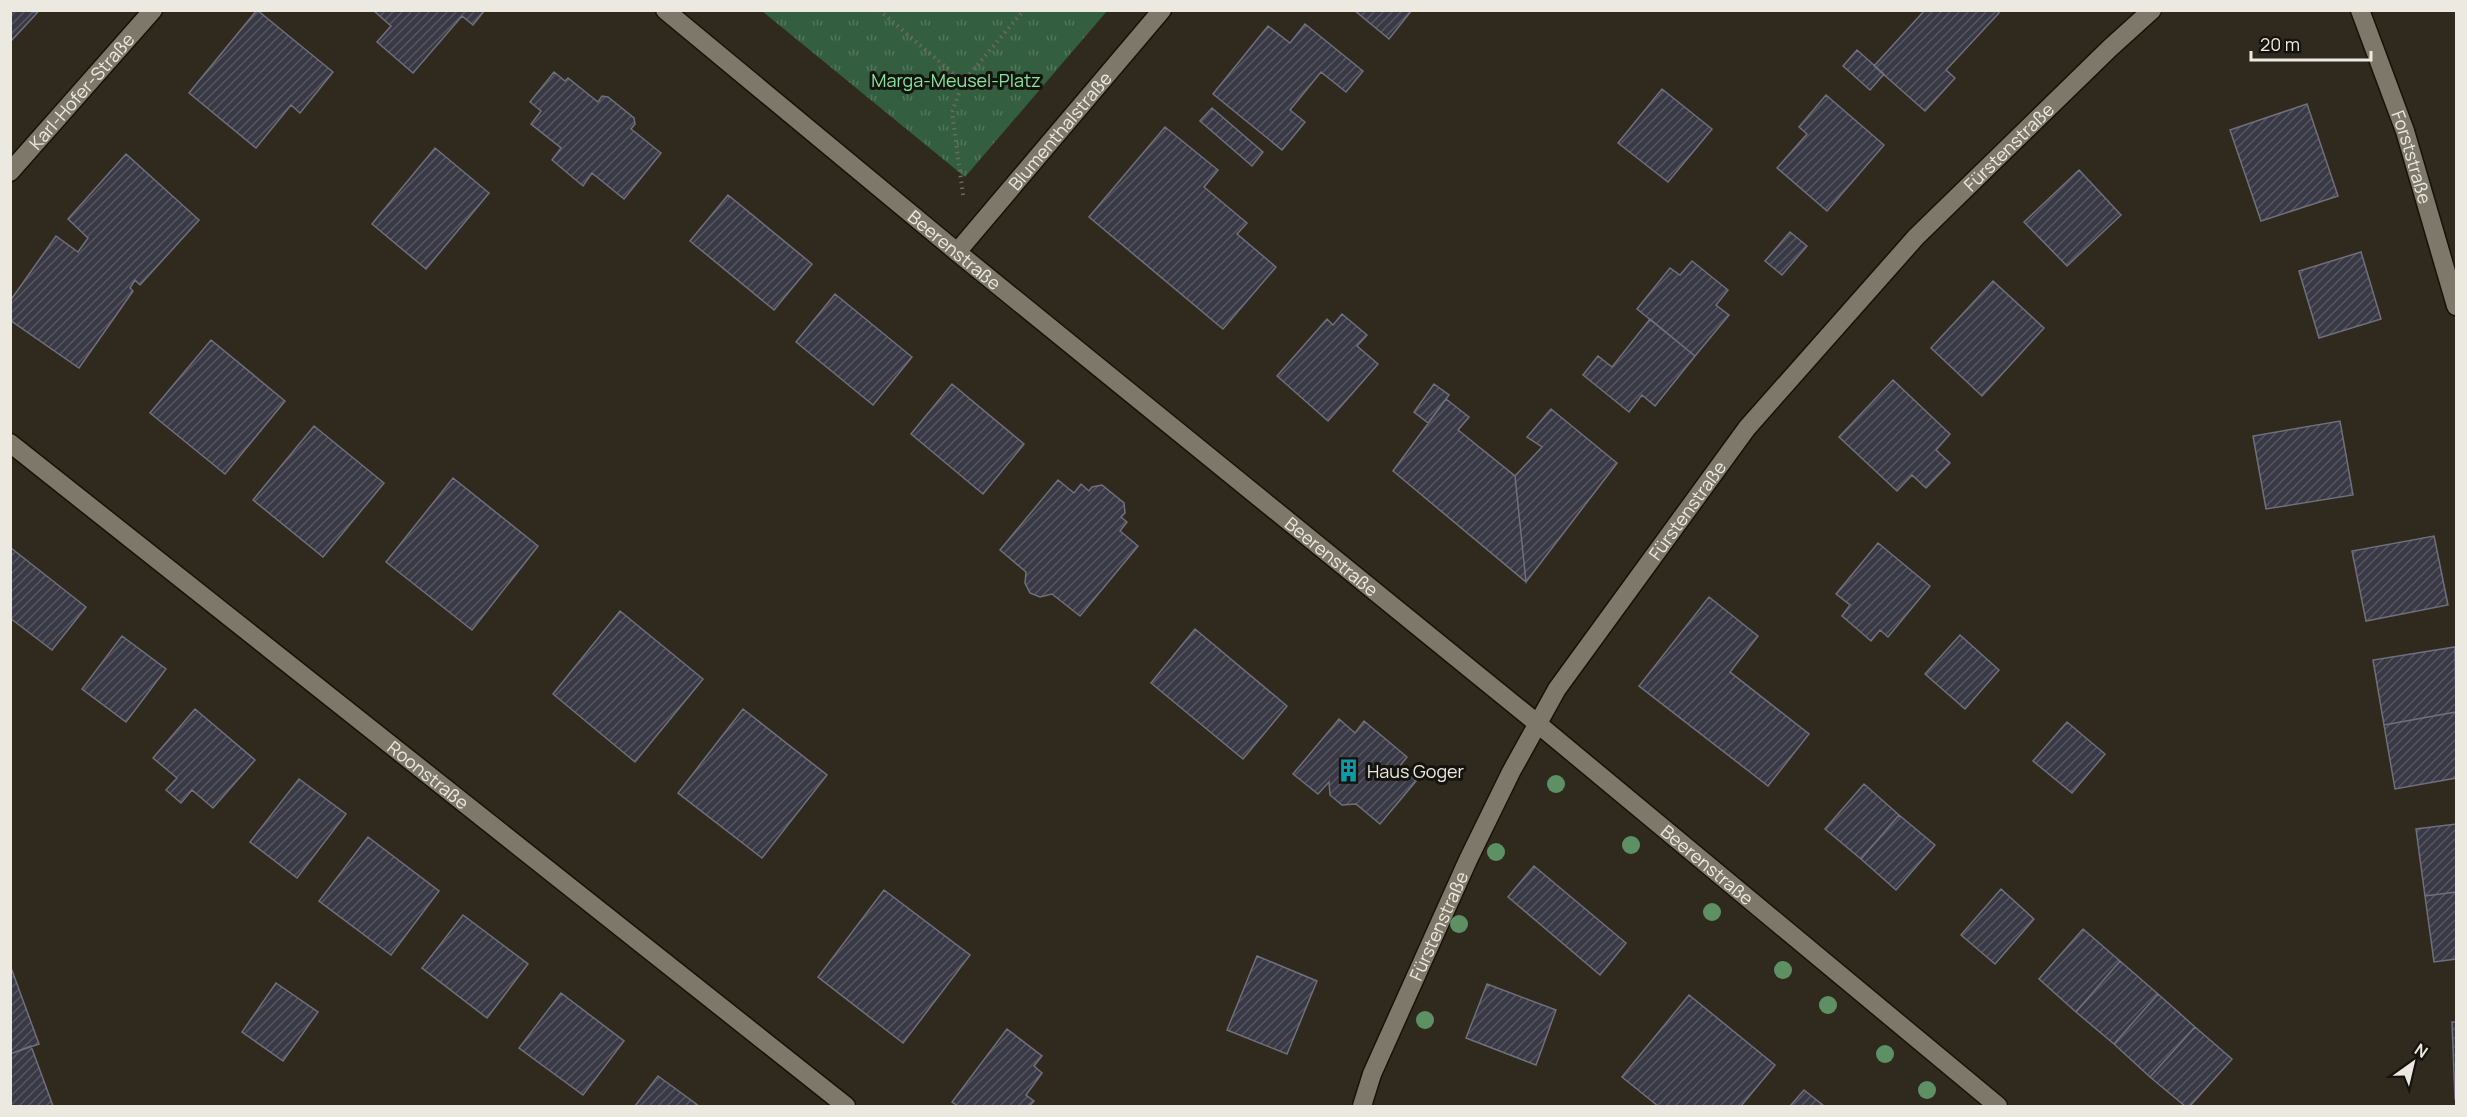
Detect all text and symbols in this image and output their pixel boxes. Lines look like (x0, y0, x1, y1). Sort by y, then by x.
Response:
scale bar (2251, 24, 2371, 62)
street label: Karl-Hofer-Straße (23, 27, 140, 155)
text: 20 m (2260, 32, 2300, 56)
street label: Blumenthalstraße (1003, 66, 1117, 195)
park label: Marga-Meusel-Platz (871, 68, 1041, 92)
street label: Fürstenstraße (1958, 97, 2059, 196)
street label: Forststraße (2386, 107, 2438, 206)
street label: Beerenstraße (903, 204, 1006, 295)
street label: Fürstenstraße (1643, 456, 1731, 565)
street label: Beerenstraße (1280, 511, 1383, 601)
street label: Roonstraße (383, 735, 474, 815)
building icon: Haus Goger (1336, 758, 1362, 784)
place label: Haus Goger (1367, 759, 1465, 783)
street label: Beerenstraße (1656, 819, 1759, 910)
street label: Fürstenstraße (1404, 867, 1473, 984)
north arrow (2383, 1033, 2443, 1093)
text: N (2410, 1038, 2432, 1063)

